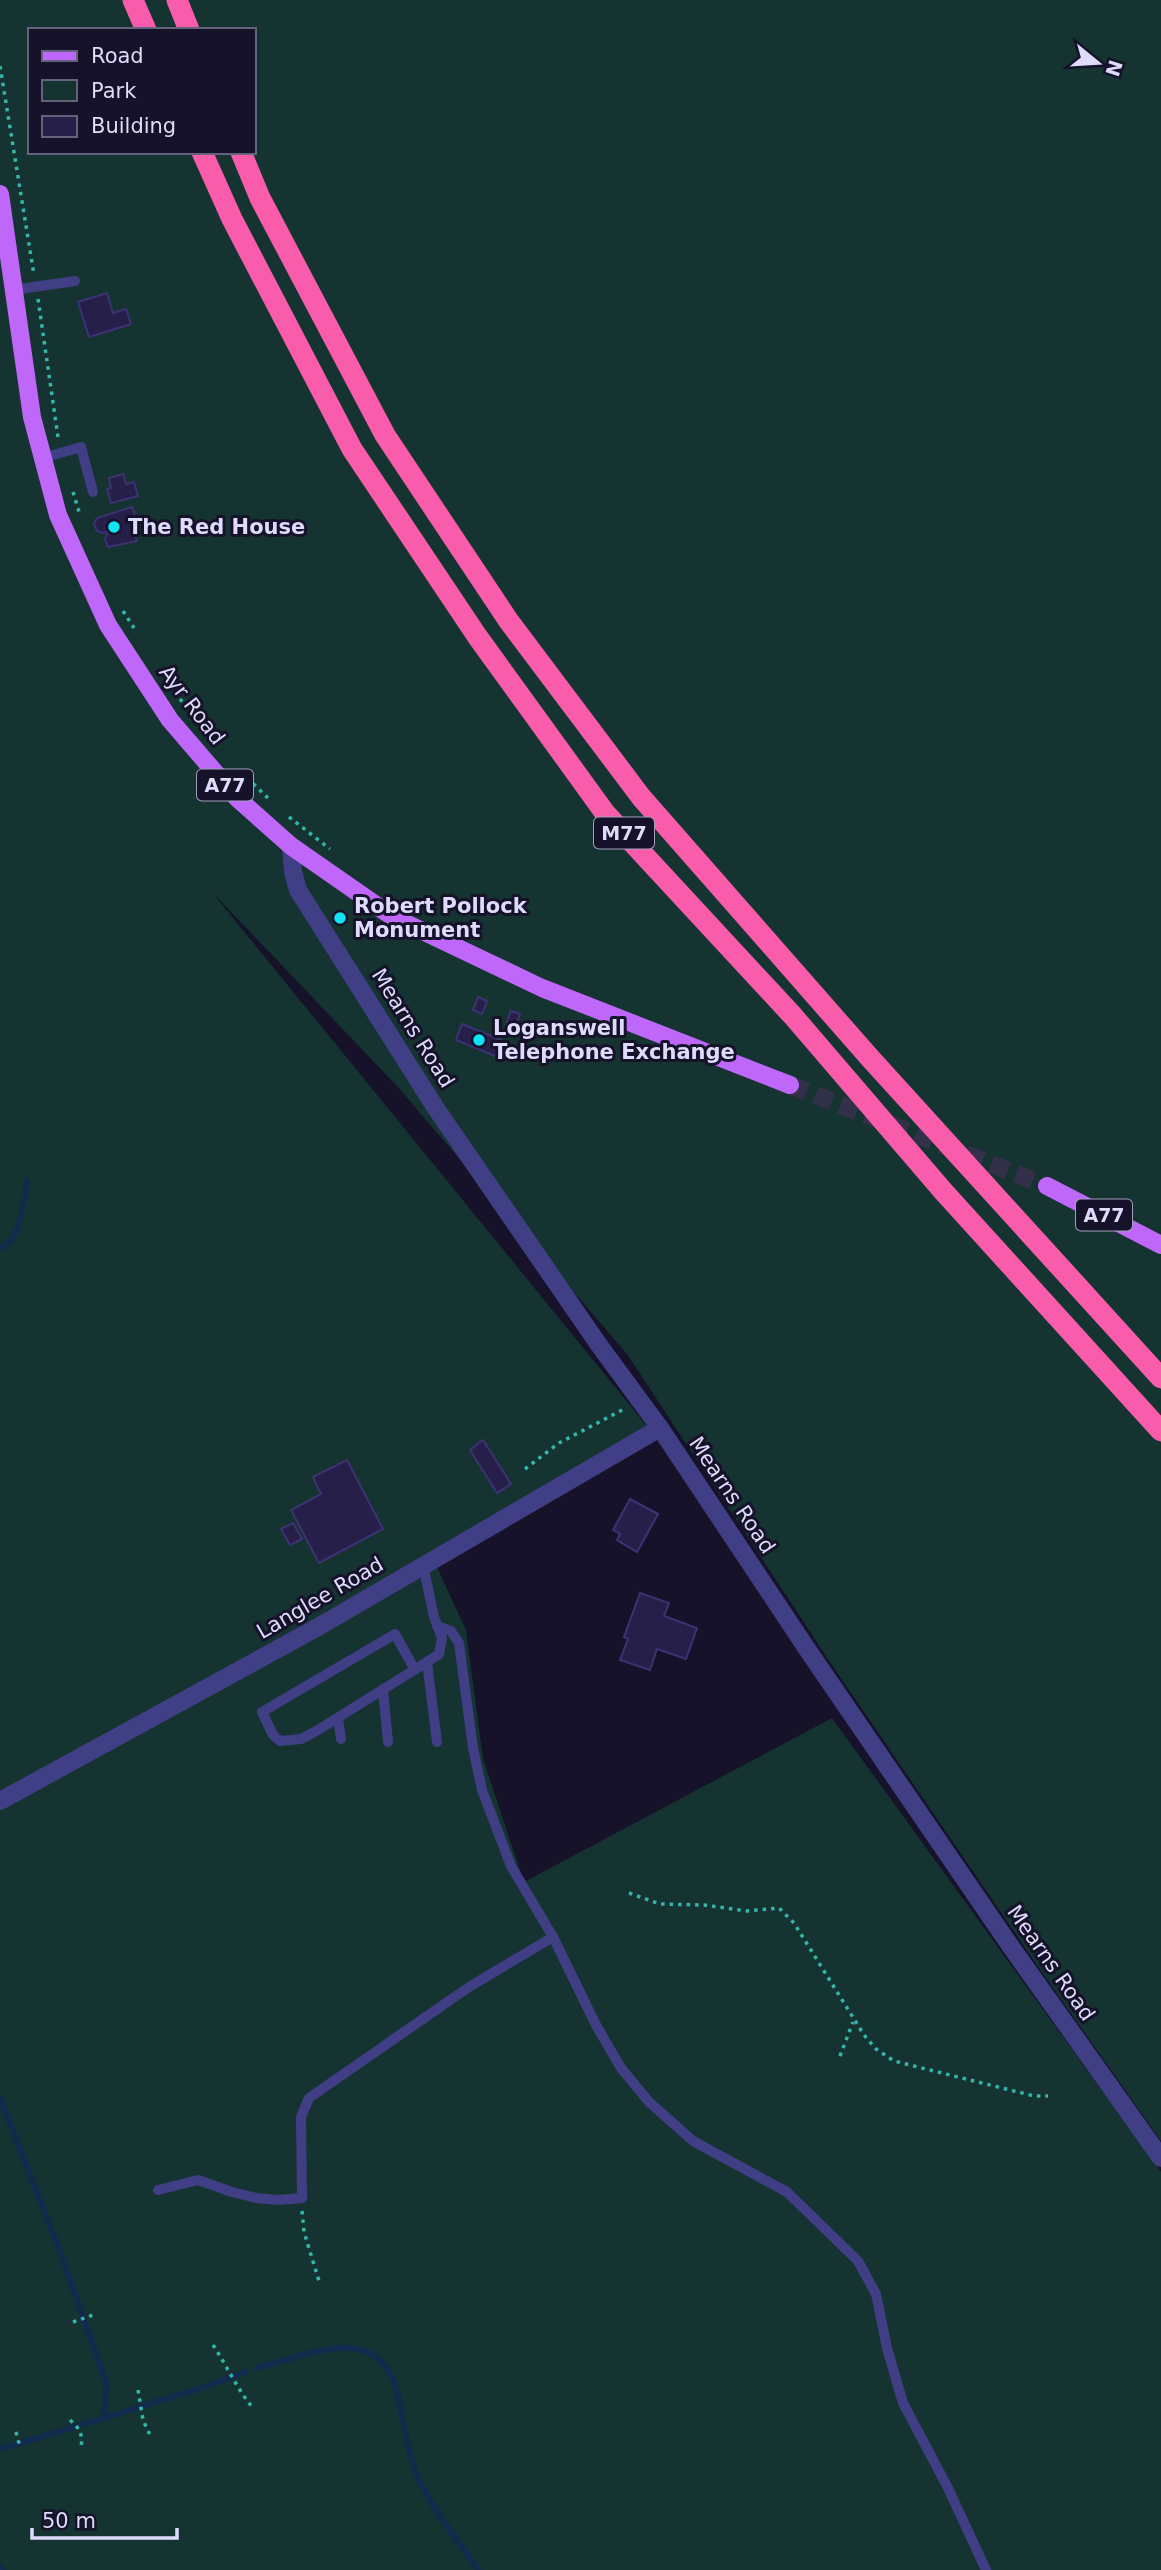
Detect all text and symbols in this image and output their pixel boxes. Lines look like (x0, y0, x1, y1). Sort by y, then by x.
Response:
legend (28, 28, 256, 154)
north arrow (1063, 28, 1133, 98)
text: Road (91, 44, 144, 68)
text: N (1101, 57, 1127, 79)
text: Park (91, 79, 137, 103)
text: Building (91, 114, 176, 138)
place label: The Red House (128, 515, 305, 539)
marker: The Red House (106, 519, 122, 535)
street label: Ayr Road (154, 660, 230, 750)
road number: A77 (197, 770, 253, 800)
road number: M77 (594, 818, 654, 848)
place label: Robert Pollock Monument (354, 894, 528, 942)
marker: Robert Pollock Monument (332, 910, 348, 926)
street label: Mearns Road (367, 964, 459, 1092)
place label: Loganswell Telephone Exchange (493, 1016, 735, 1064)
marker: Loganswell Telephone Exchange (471, 1032, 487, 1048)
road number: A77 (1076, 1200, 1132, 1231)
street label: Mearns Road (684, 1432, 780, 1558)
street label: Langlee Road (252, 1552, 388, 1644)
street label: Mearns Road (1002, 1900, 1100, 2026)
scale bar (32, 2496, 177, 2540)
text: 50 m (42, 2509, 96, 2533)

